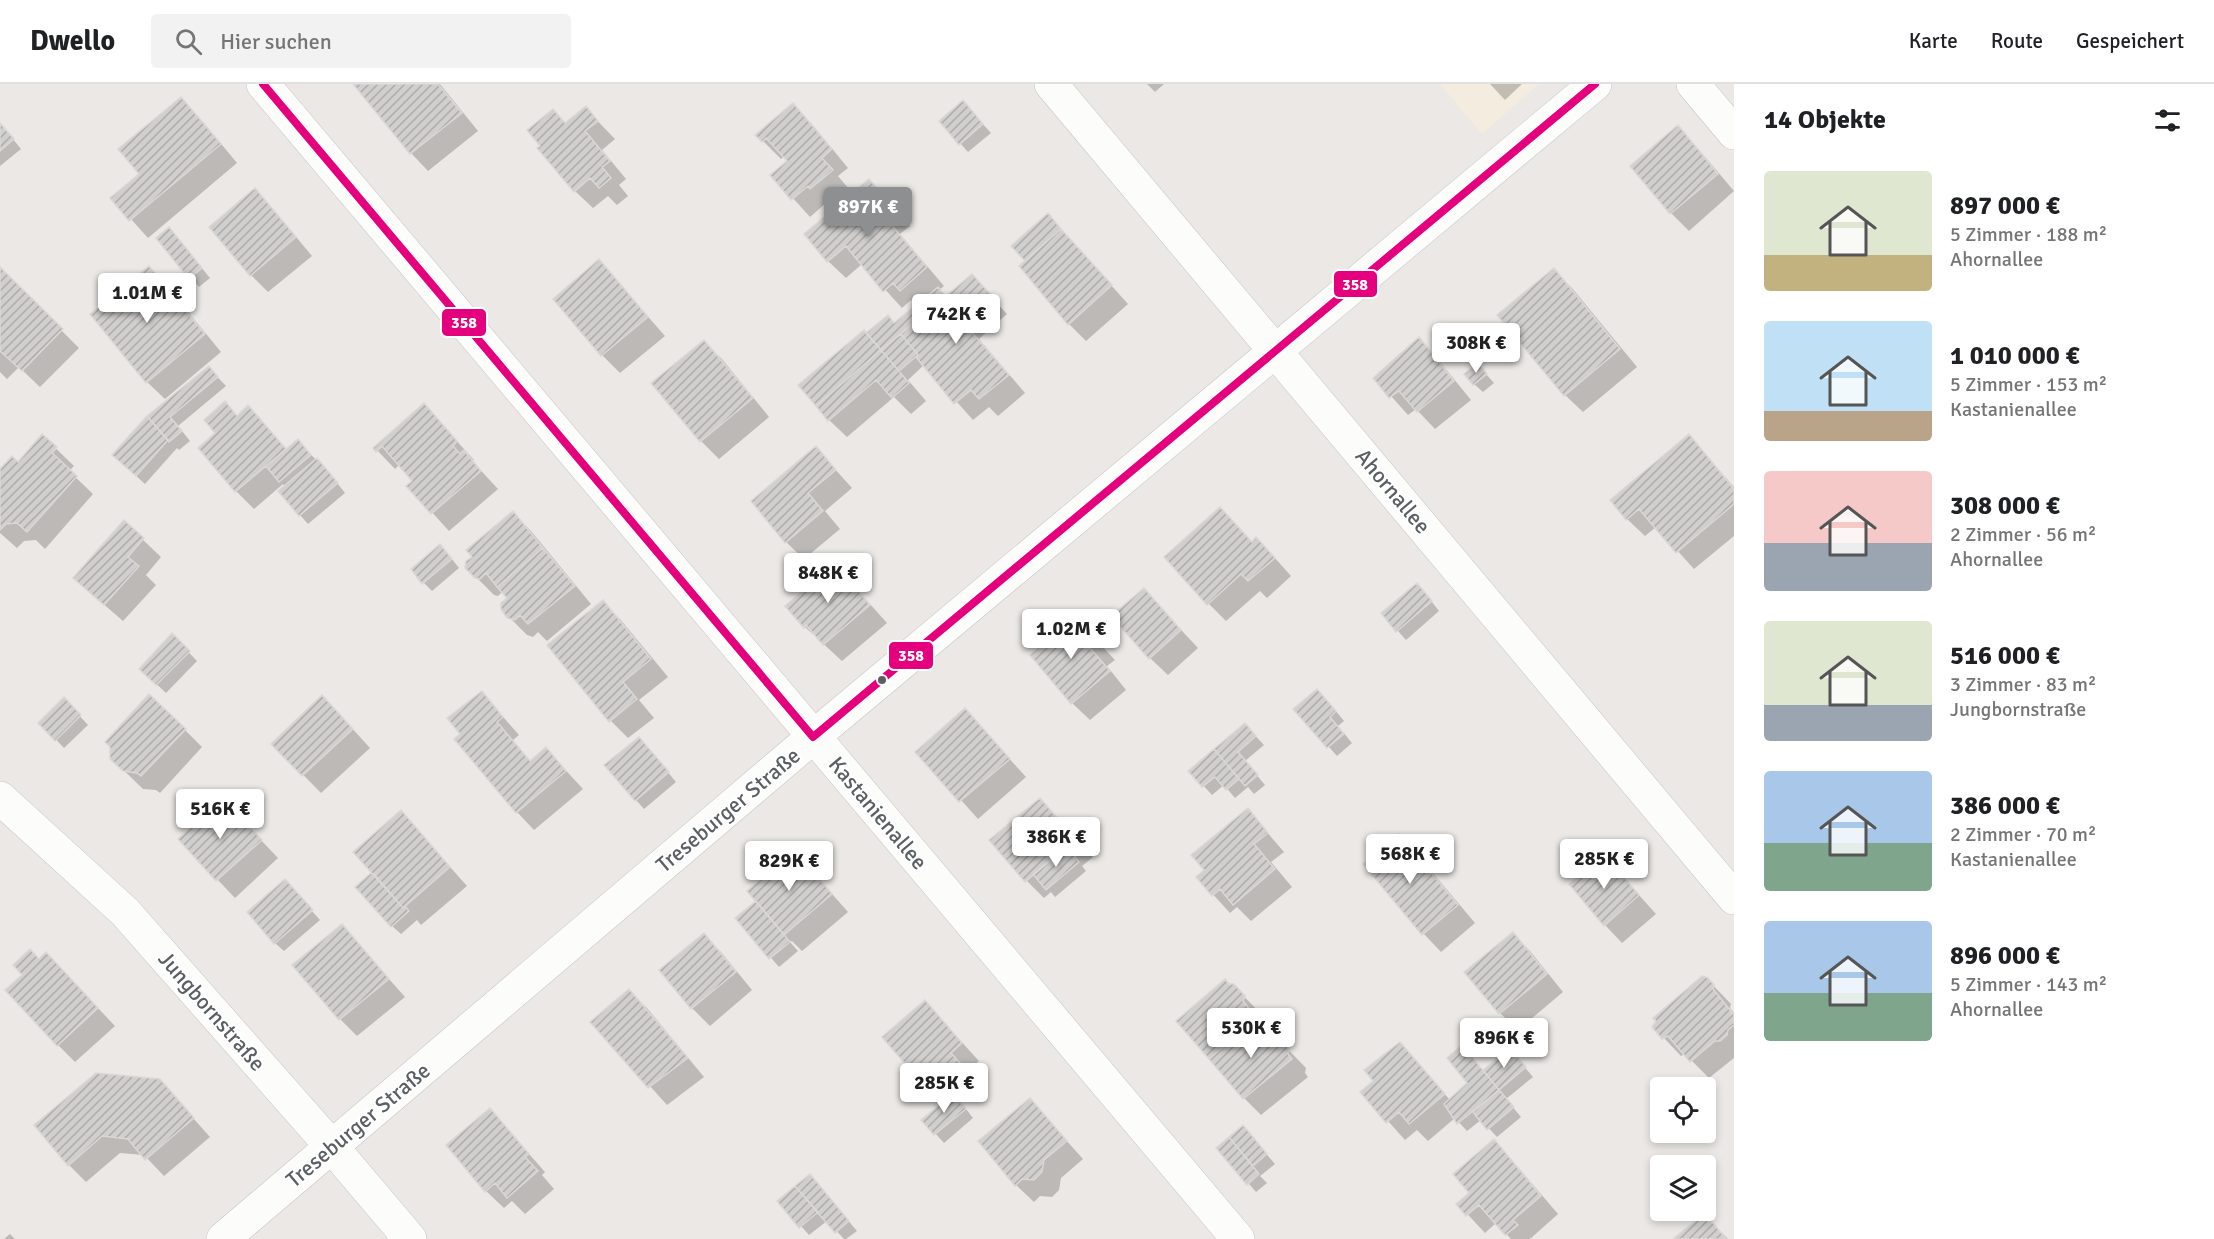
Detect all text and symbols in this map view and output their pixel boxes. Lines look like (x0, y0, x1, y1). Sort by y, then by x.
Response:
search box (151, 14, 571, 68)
text: Dwello (30, 24, 115, 58)
icon: search (172, 25, 205, 58)
text: Hier suchen (220, 28, 332, 55)
text: Karte (1909, 28, 1958, 54)
text: Route (1991, 28, 2043, 54)
text: Gespeichert (2076, 28, 2184, 54)
text: 14 Objekte (1764, 104, 1886, 136)
icon: filters (2151, 104, 2184, 137)
pin: 897K € (819, 187, 917, 238)
text: 897 000 € (1950, 190, 2060, 222)
text: 897K € (838, 194, 898, 219)
icon: home (1812, 195, 1884, 267)
text: 5 Zimmer · 188 m² (1950, 222, 2107, 247)
text: Ahornallee (1950, 247, 2043, 272)
line badge: 358 (1333, 270, 1378, 298)
pin: 1.01M € (92, 273, 202, 324)
text: 358 (1342, 275, 1368, 295)
text: 1.01M € (112, 280, 182, 305)
pin: 742K € (907, 294, 1005, 345)
text: 742K € (926, 301, 986, 326)
line badge: 358 (441, 308, 487, 337)
text: 358 (451, 313, 477, 333)
pin: 308K € (1427, 323, 1525, 374)
text: 308K € (1446, 330, 1506, 355)
text: 1 010 000 € (1950, 340, 2079, 372)
icon: home (1812, 345, 1884, 417)
text: 5 Zimmer · 153 m² (1950, 372, 2107, 397)
text: Kastanienallee (1950, 397, 2077, 422)
street label: Ahornallee (1350, 443, 1436, 539)
text: 308 000 € (1950, 490, 2060, 522)
icon: home (1812, 495, 1884, 567)
text: 2 Zimmer · 56 m² (1950, 522, 2096, 547)
text: Ahornallee (1950, 547, 2043, 572)
pin: 848K € (779, 553, 877, 604)
text: 848K € (798, 560, 858, 585)
pin: 1.02M € (1016, 609, 1126, 660)
text: 1.02M € (1036, 616, 1106, 641)
text: 516 000 € (1950, 640, 2060, 672)
line badge: 358 (888, 641, 934, 670)
icon: home (1812, 645, 1884, 717)
text: 358 (898, 646, 924, 666)
text: 3 Zimmer · 83 m² (1950, 672, 2096, 697)
unlabelled marker (876, 674, 888, 686)
text: Jungbornstraße (1950, 697, 2086, 722)
street label: Treseburger Straße (650, 742, 806, 878)
street label: Kastanienallee (823, 751, 933, 875)
pin: 516K € (171, 789, 269, 840)
text: 386 000 € (1950, 790, 2060, 822)
icon: home (1812, 795, 1884, 867)
text: 516K € (190, 796, 250, 821)
pin: 386K € (1007, 817, 1105, 868)
text: 2 Zimmer · 70 m² (1950, 822, 2096, 847)
text: 386K € (1026, 824, 1086, 849)
pin: 568K € (1361, 834, 1459, 885)
pin: 285K € (1555, 839, 1653, 890)
pin: 829K € (740, 841, 838, 892)
text: 568K € (1380, 841, 1440, 866)
text: 285K € (1574, 846, 1634, 871)
text: Kastanienallee (1950, 847, 2077, 872)
text: 829K € (759, 848, 819, 873)
text: 896 000 € (1950, 940, 2060, 972)
icon: home (1812, 945, 1884, 1017)
street label: Jungbornstraße (153, 946, 271, 1076)
text: 5 Zimmer · 143 m² (1950, 972, 2107, 997)
text: Ahornallee (1950, 997, 2043, 1022)
pin: 530K € (1202, 1008, 1300, 1059)
text: 530K € (1221, 1015, 1281, 1040)
pin: 896K € (1455, 1018, 1553, 1069)
text: 896K € (1474, 1025, 1534, 1050)
street label: Treseburger Straße (280, 1057, 436, 1193)
pin: 285K € (895, 1063, 993, 1114)
text: 285K € (914, 1070, 974, 1095)
map controls (1650, 1077, 1716, 1221)
button: locate (1650, 1077, 1716, 1143)
button: layers (1650, 1155, 1716, 1221)

